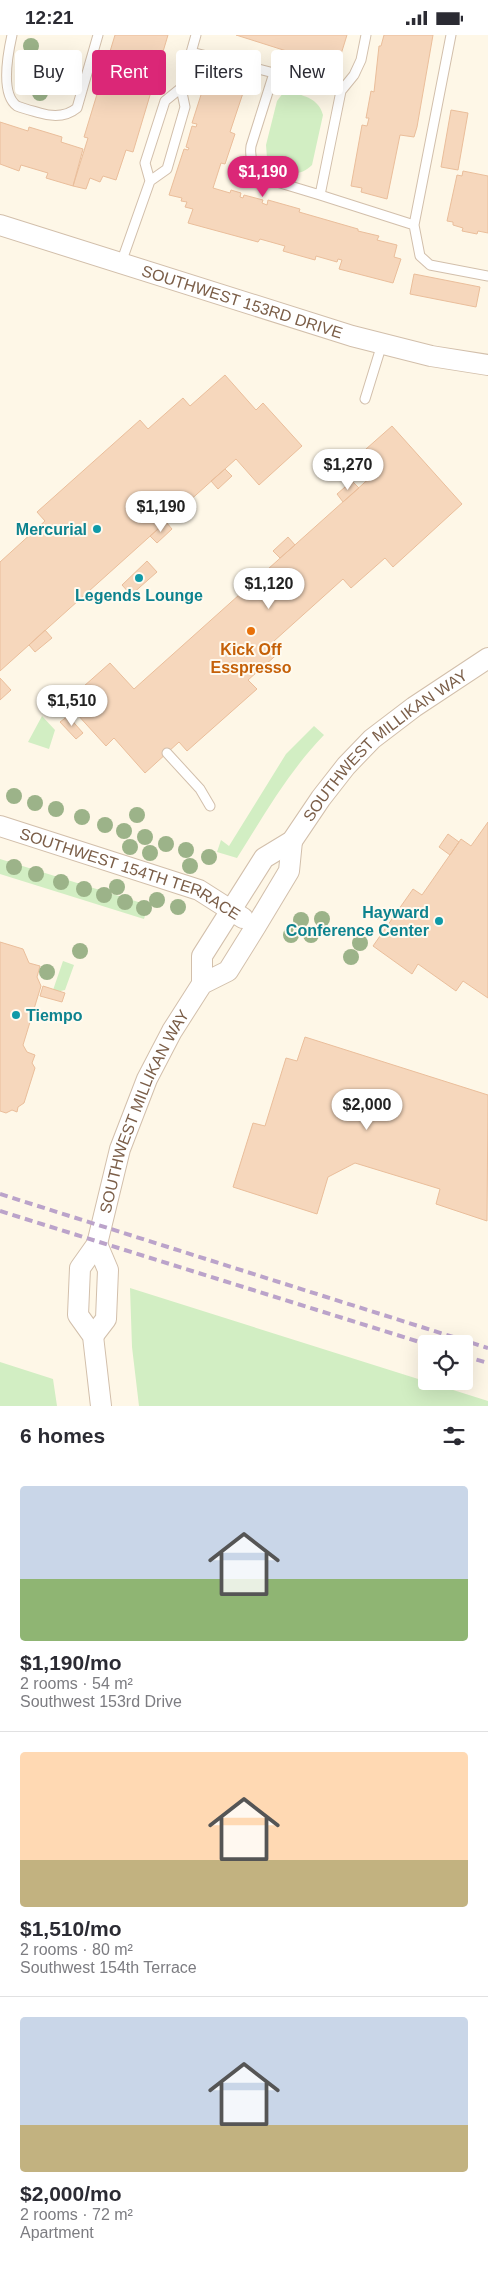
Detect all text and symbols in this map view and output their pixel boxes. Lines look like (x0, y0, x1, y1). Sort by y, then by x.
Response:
text: 12:21 (25, 7, 74, 28)
chip: Buy (15, 50, 82, 95)
chip: Rent (92, 50, 166, 95)
chip: Filters (176, 50, 261, 95)
chip: New (271, 50, 343, 95)
pin: $1,190 (222, 155, 304, 198)
text: $1,190 (239, 163, 287, 180)
street label: SOUTHWEST 153RD DRIVE (140, 262, 345, 341)
pin: $1,270 (307, 449, 389, 491)
text: $1,270 (324, 456, 372, 473)
pin: $1,190 (120, 491, 202, 533)
text: $1,190 (137, 498, 185, 515)
place label: Mercurial (16, 521, 87, 538)
marker: Mercurial (91, 523, 103, 535)
pin: $1,120 (228, 567, 310, 610)
marker: Legends Lounge (133, 572, 145, 584)
text: $1,120 (245, 575, 293, 592)
place label: Legends Lounge (75, 587, 203, 604)
marker: Kick Off Esspresso (245, 625, 257, 637)
place label: Kick Off Esspresso (211, 641, 292, 676)
street label: SOUTHWEST MILLIKAN WAY (300, 666, 470, 824)
pin: $1,510 (31, 685, 113, 727)
text: $1,510 (48, 692, 96, 709)
street label: SOUTHWEST 154TH TERRACE (18, 824, 244, 923)
place label: Hayward Conference Center (286, 904, 429, 939)
marker: Hayward Conference Center (433, 915, 445, 927)
street label: SOUTHWEST MILLIKAN WAY (96, 1006, 192, 1215)
place label: Tiempo (26, 1007, 83, 1024)
marker: Tiempo (10, 1009, 22, 1021)
pin: $2,000 (326, 1089, 408, 1131)
text: $2,000 (343, 1096, 391, 1113)
map controls (418, 1335, 473, 1390)
button: locate (418, 1335, 473, 1390)
icon: filters (440, 1422, 468, 1450)
text: 6 homes (20, 1424, 105, 1447)
icon: home (199, 1519, 289, 1609)
text: $1,190/mo (20, 1651, 122, 1674)
text: 2 rooms · 54 m² (20, 1675, 133, 1692)
text: Southwest 153rd Drive (20, 1693, 182, 1710)
icon: home (199, 1784, 289, 1874)
text: $1,510/mo (20, 1917, 122, 1940)
text: 2 rooms · 80 m² (20, 1941, 133, 1958)
text: Southwest 154th Terrace (20, 1959, 197, 1976)
icon: home (199, 2049, 289, 2139)
text: $2,000/mo (20, 2182, 122, 2205)
text: 2 rooms · 72 m² (20, 2206, 133, 2223)
text: Apartment (20, 2224, 94, 2241)

